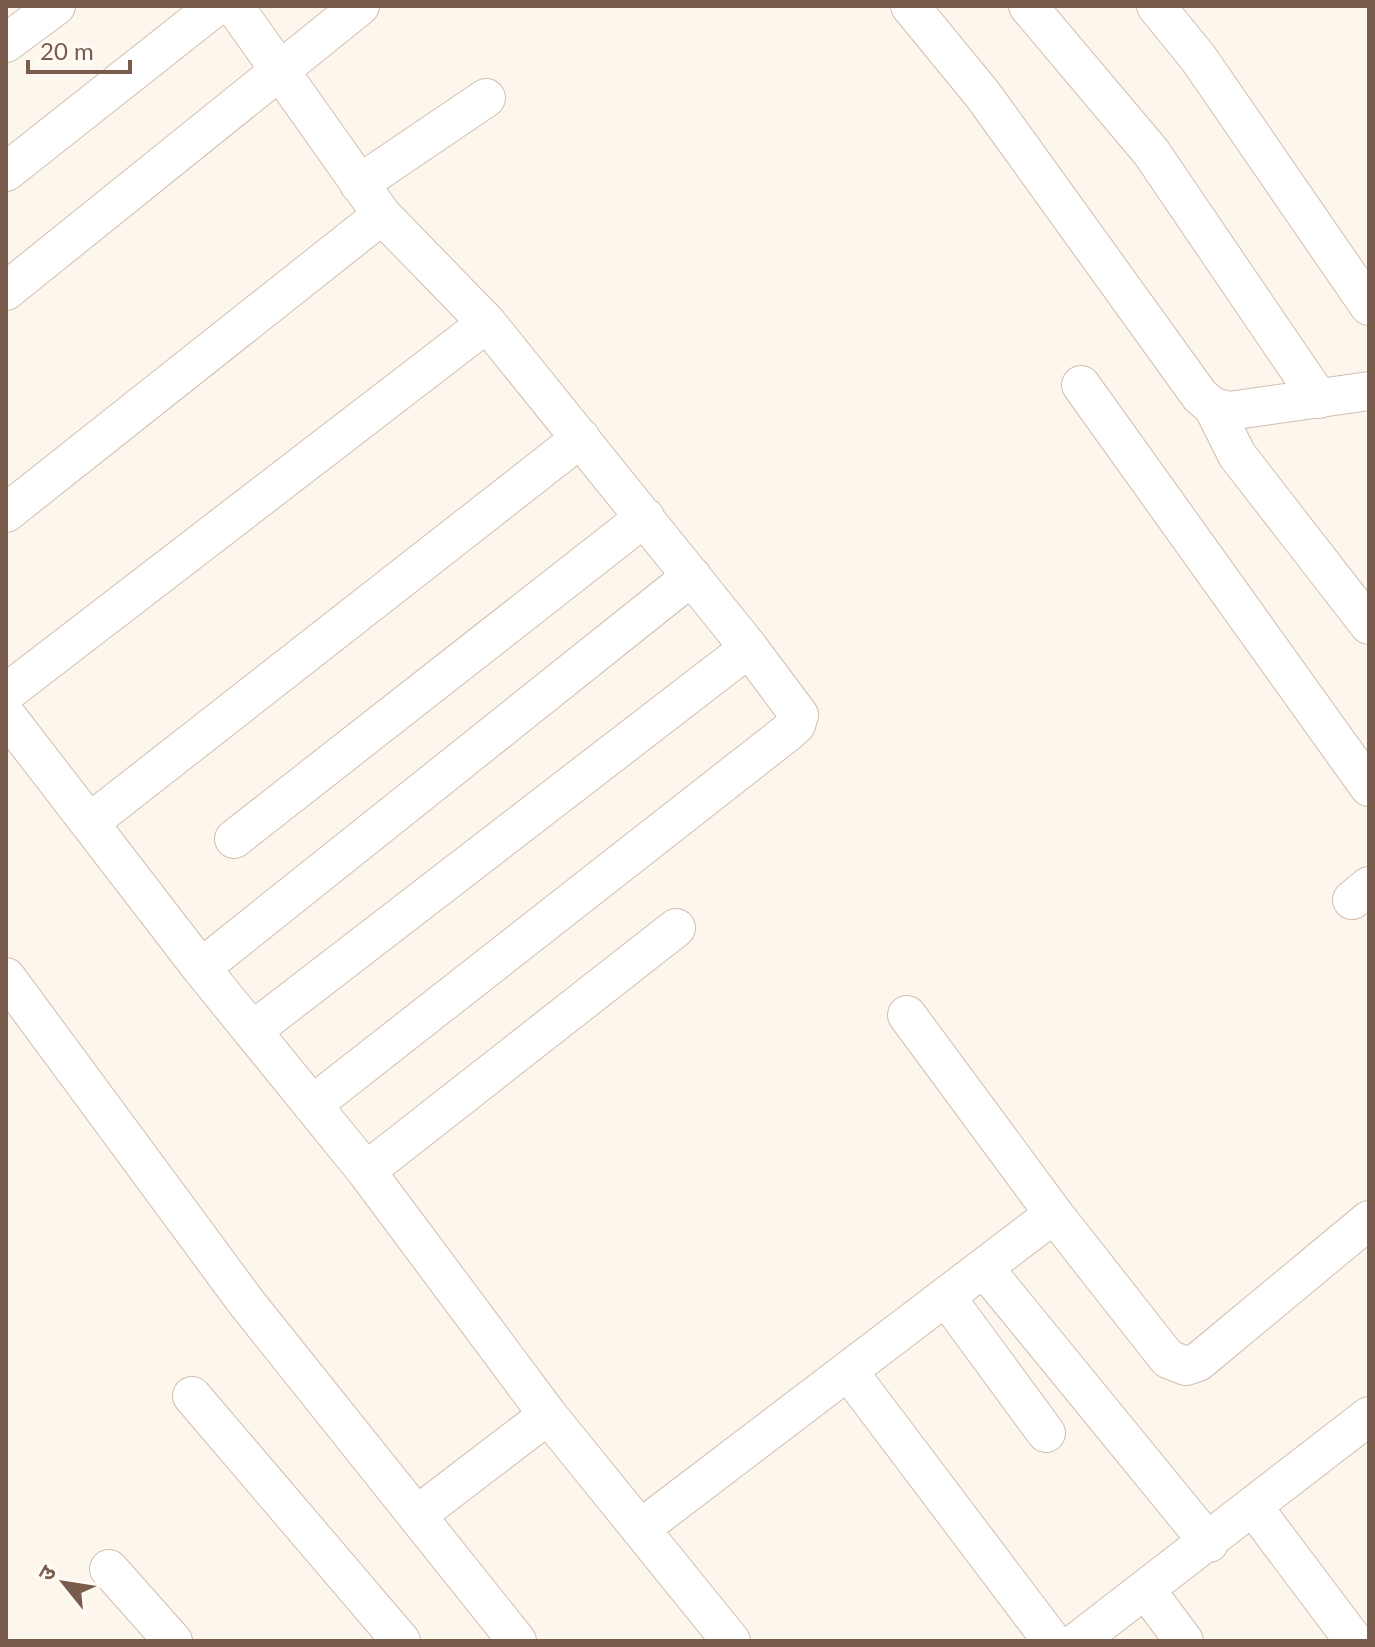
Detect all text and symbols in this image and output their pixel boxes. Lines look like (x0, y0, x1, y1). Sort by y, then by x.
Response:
scale bar (28, 24, 130, 74)
text: 20 m (40, 36, 94, 65)
north arrow (24, 1543, 104, 1623)
text: उ (31, 1559, 62, 1585)

